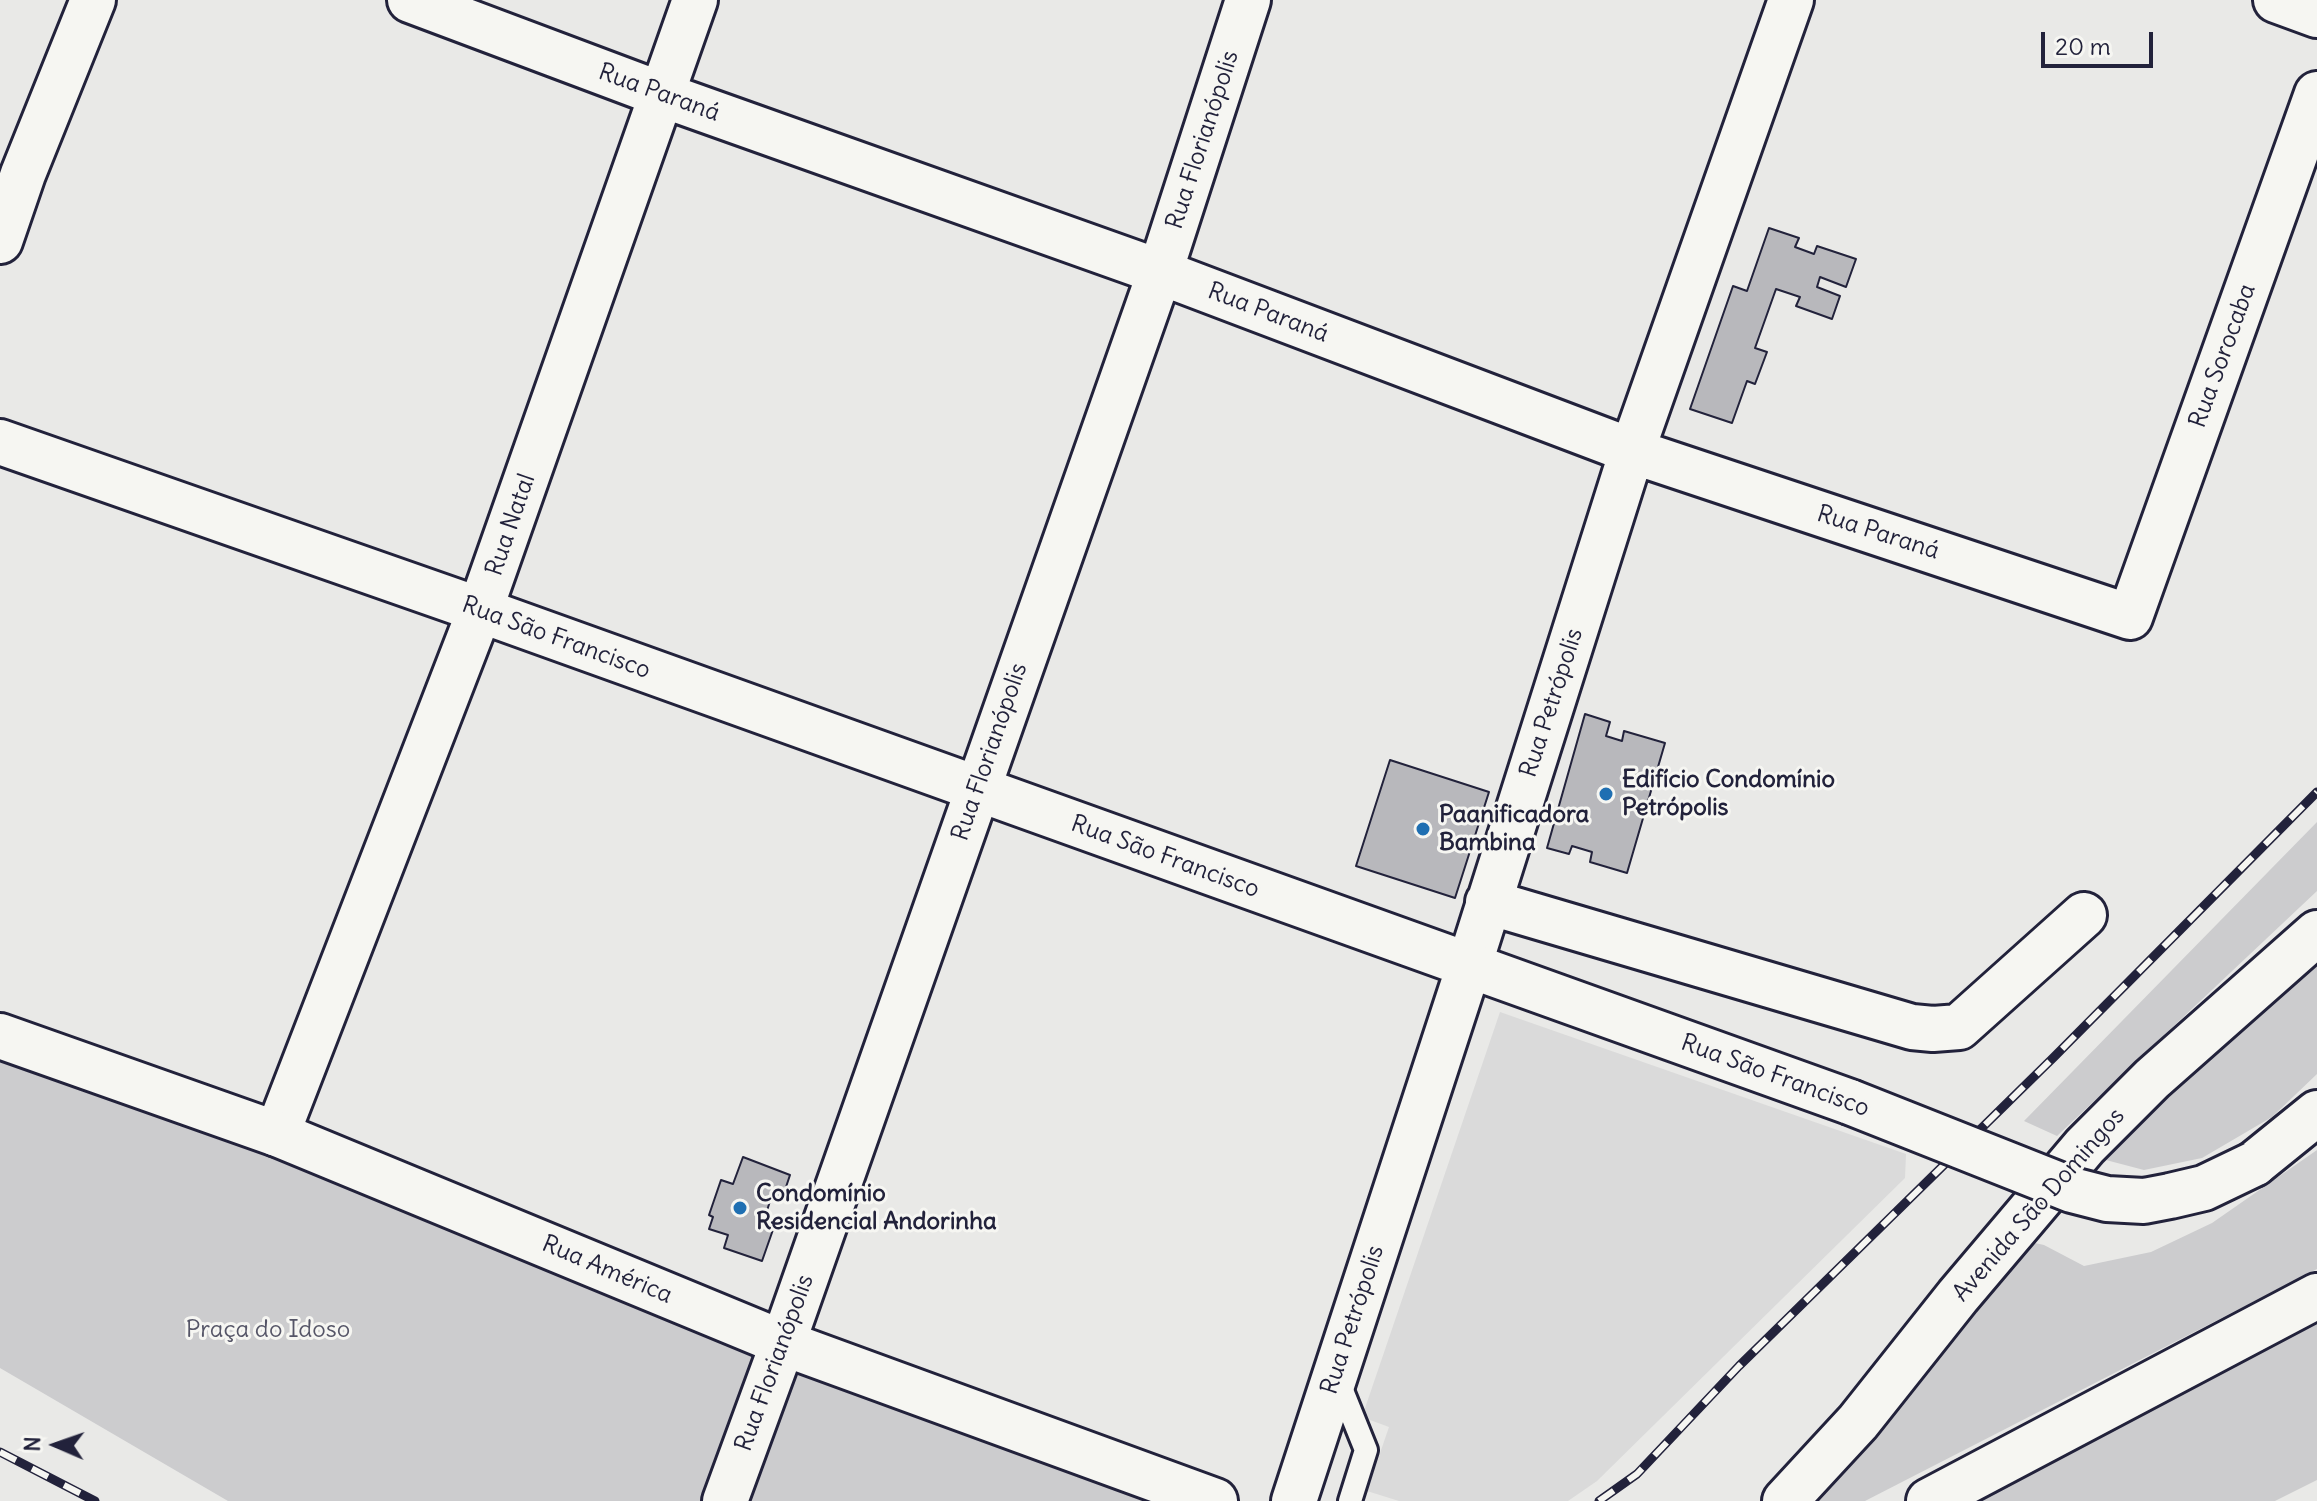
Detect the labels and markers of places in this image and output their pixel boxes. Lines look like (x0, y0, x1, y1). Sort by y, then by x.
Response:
place label: Edifício Condomínio Petrópolis (1622, 766, 1835, 822)
marker: Edifício Condomínio Petrópolis (1597, 785, 1615, 803)
place label: Paanificadora Bambina (1439, 801, 1589, 857)
marker: Paanificadora Bambina (1414, 820, 1432, 838)
place label: Condomínio Residencial Andorinha (756, 1180, 997, 1236)
marker: Condomínio Residencial Andorinha (731, 1199, 749, 1217)

